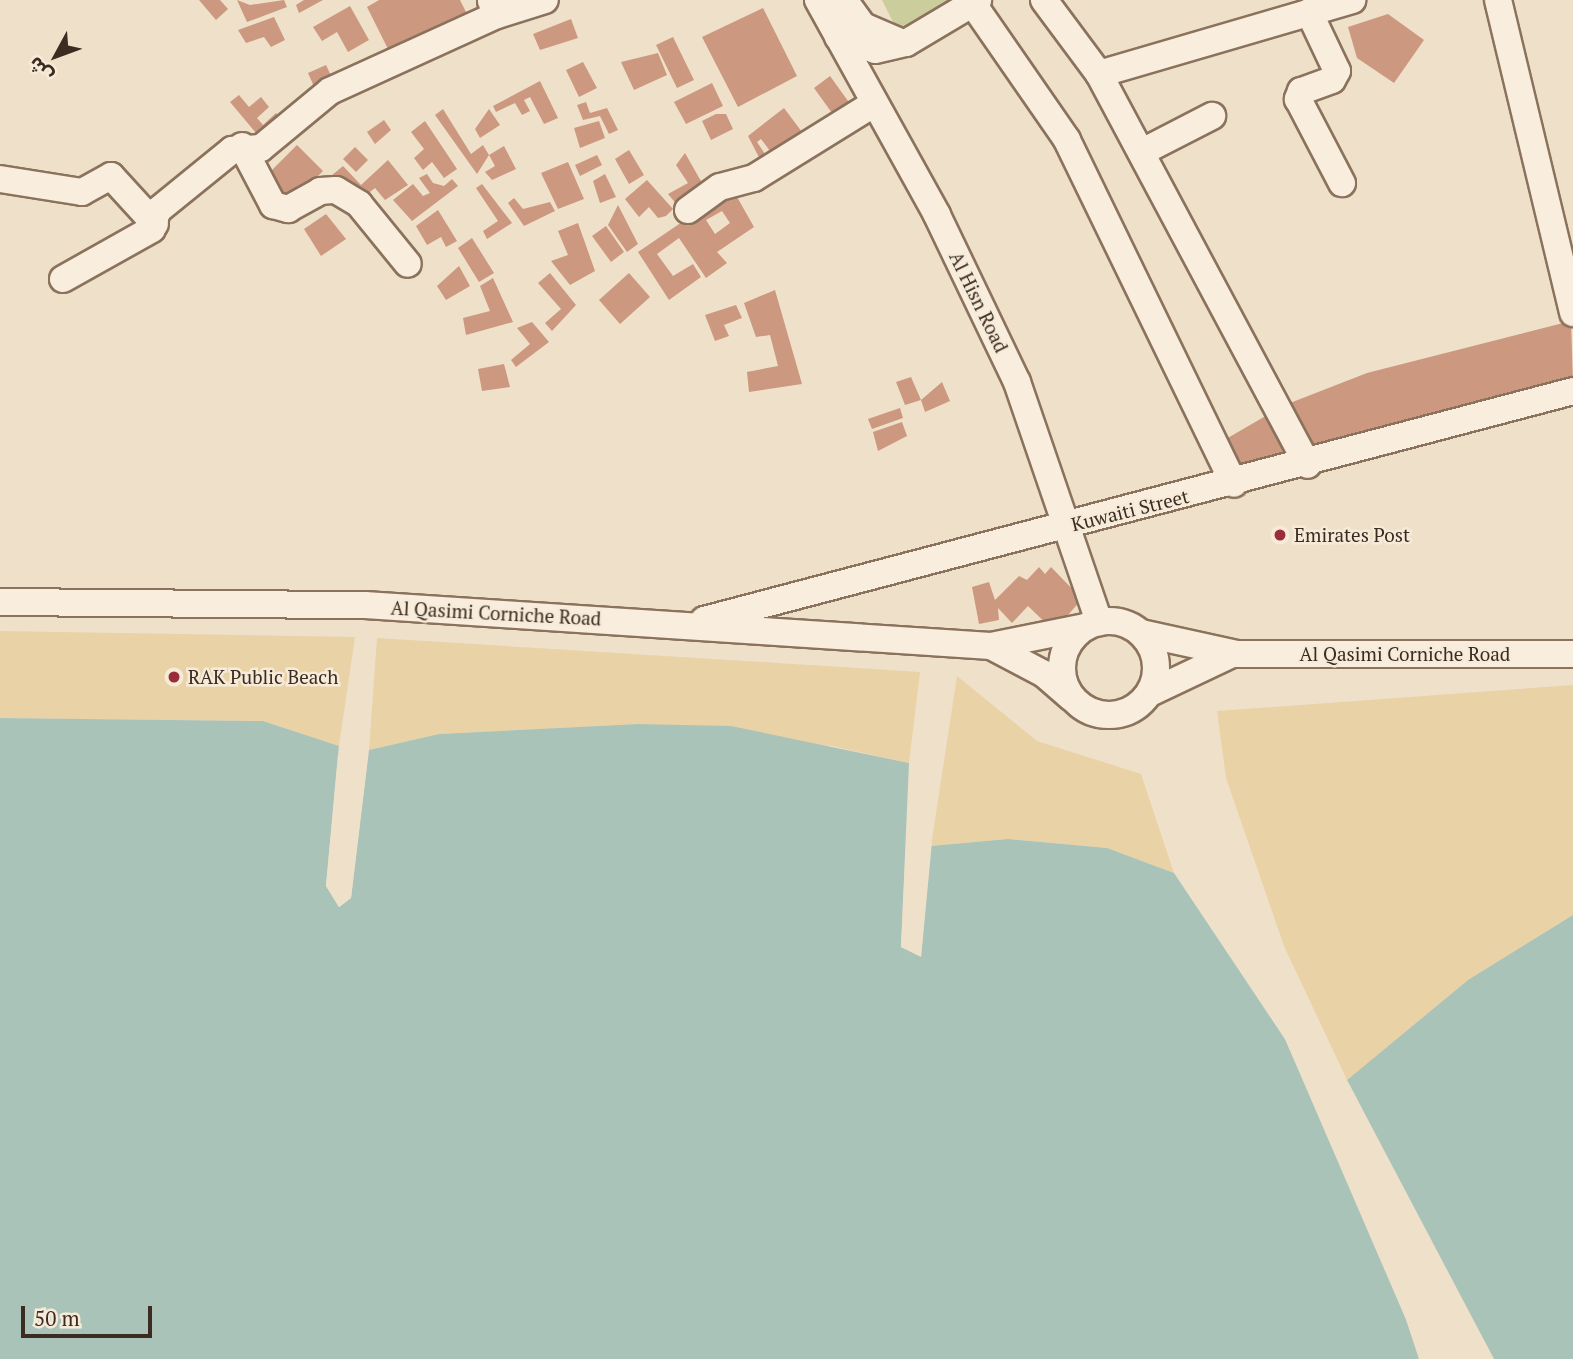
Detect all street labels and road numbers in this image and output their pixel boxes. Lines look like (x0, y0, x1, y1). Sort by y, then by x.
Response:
street label: Al Hisn Road (945, 248, 1013, 356)
street label: Kuwaiti Street (1069, 484, 1191, 536)
street label: Al Qasimi Corniche Road (390, 596, 602, 630)
street label: Al Qasimi Corniche Road (1300, 643, 1510, 665)

